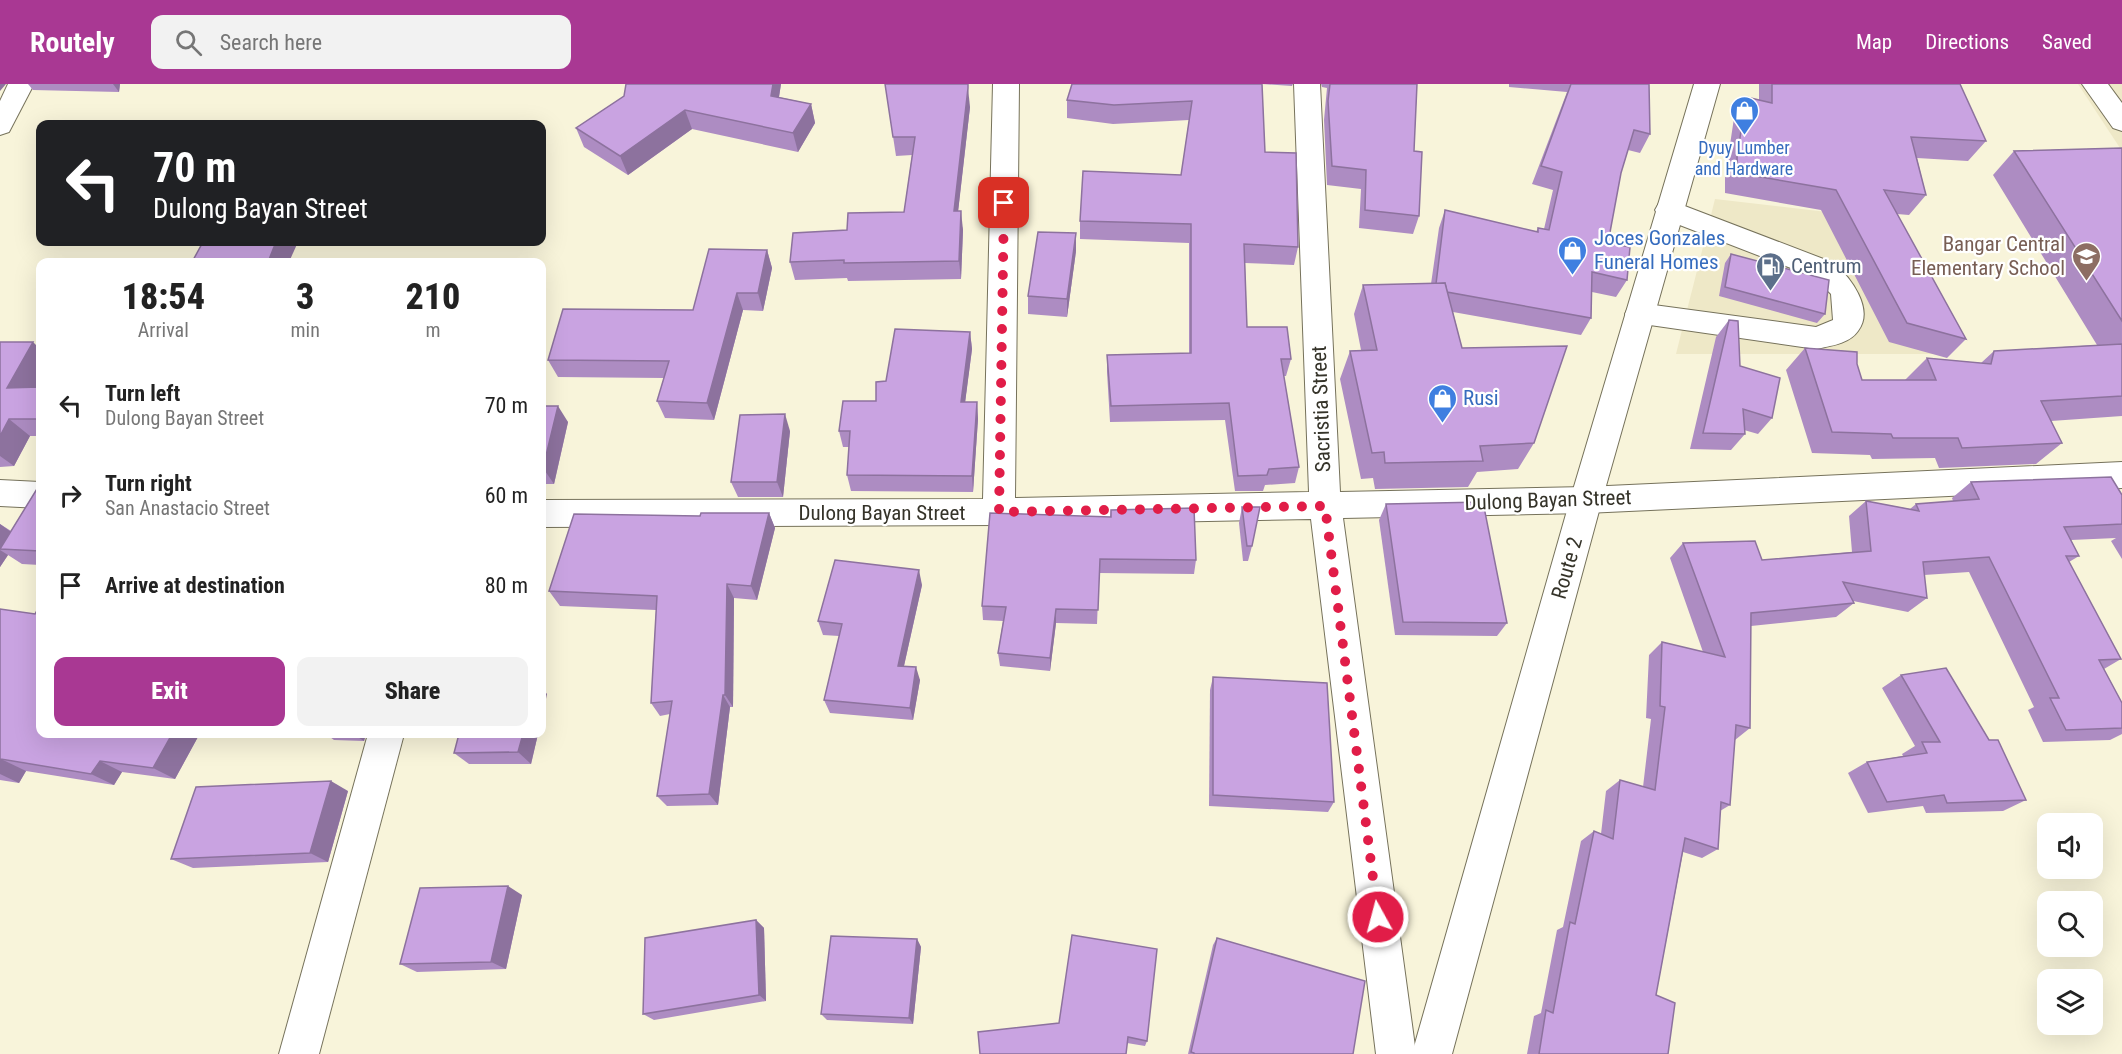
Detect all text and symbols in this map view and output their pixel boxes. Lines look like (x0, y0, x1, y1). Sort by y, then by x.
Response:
search box (151, 15, 571, 69)
text: Routely (30, 26, 115, 59)
icon: search (172, 26, 205, 59)
text: Search here (220, 30, 322, 55)
text: Map (1856, 30, 1892, 54)
text: Directions (1925, 30, 2009, 54)
text: Saved (2042, 30, 2092, 54)
shop icon: Dyuy Lumber and Hardware (1728, 94, 1760, 136)
place label: Dyuy Lumber and Hardware (1695, 137, 1793, 179)
text: 70 m (153, 143, 236, 192)
icon: left (54, 144, 132, 222)
pin (978, 177, 1029, 228)
icon: arrive (987, 186, 1020, 219)
text: Dulong Bayan Street (153, 193, 368, 225)
place label: Joces Gonzales Funeral Homes (1594, 226, 1725, 274)
place label: Bangar Central Elementary School (1911, 232, 2065, 280)
shop icon: Joces Gonzales Funeral Homes (1557, 234, 1589, 276)
school or university icon: Bangar Central Elementary School (2070, 240, 2102, 282)
fuel station icon: Centrum (1754, 250, 1786, 292)
place label: Centrum (1791, 254, 1862, 278)
text: 18:54 (122, 276, 205, 318)
text: 3 (296, 276, 314, 318)
text: 210 (405, 276, 460, 318)
text: Arrival (138, 318, 189, 342)
text: min (291, 318, 320, 342)
text: m (425, 318, 440, 342)
street label: Sacristia Street (1307, 345, 1335, 473)
text: Turn left (105, 381, 180, 406)
shop icon: Rusi (1426, 382, 1458, 424)
place label: Rusi (1463, 386, 1499, 410)
icon: left (54, 389, 87, 422)
text: 70 m (485, 393, 528, 418)
text: Dulong Bayan Street (105, 406, 264, 430)
text: Turn right (105, 471, 192, 496)
icon: right (54, 479, 87, 512)
text: 60 m (485, 483, 528, 508)
street label: Dulong Bayan Street (1464, 485, 1632, 515)
text: San Anastacio Street (105, 496, 270, 520)
street label: Dulong Bayan Street (798, 501, 966, 525)
street label: Route 2 (1547, 534, 1587, 602)
icon: arrive (54, 569, 87, 602)
text: Arrive at destination (105, 573, 285, 598)
text: 80 m (485, 573, 528, 598)
button: Exit (54, 657, 285, 726)
button: Share (297, 657, 528, 726)
map controls (2037, 813, 2103, 1035)
button: sound (2037, 813, 2103, 879)
position arrow (1346, 885, 1410, 949)
button: search (2037, 891, 2103, 957)
button: layers (2037, 969, 2103, 1035)

